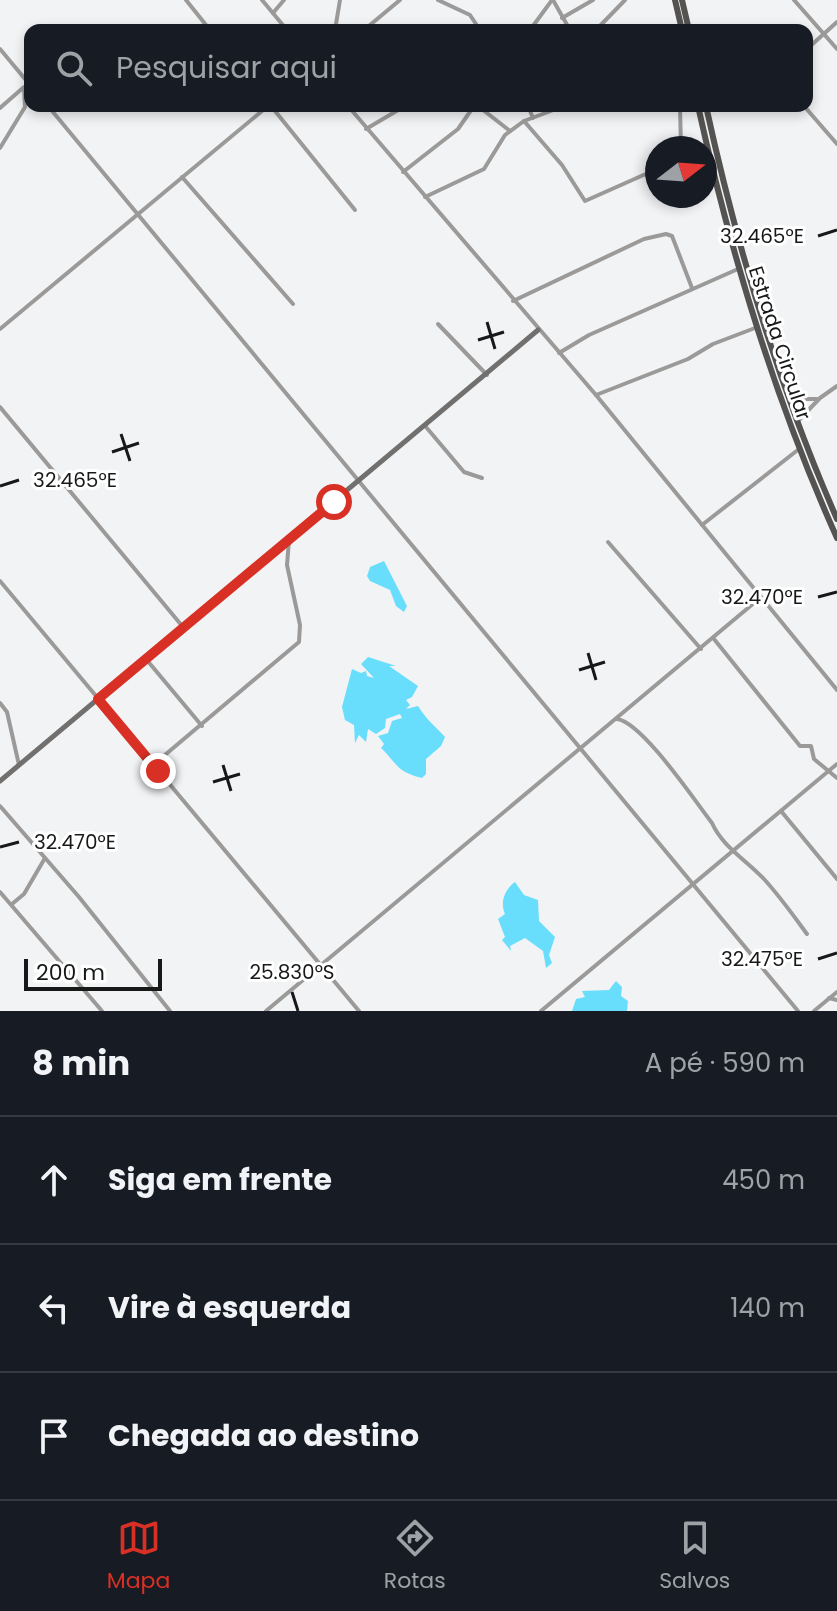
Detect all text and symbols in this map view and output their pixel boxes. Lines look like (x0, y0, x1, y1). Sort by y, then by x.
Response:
search box (24, 24, 813, 112)
icon: search (52, 46, 96, 90)
text: Pesquisar aqui (116, 46, 337, 89)
north arrow (645, 136, 717, 208)
text: 32.465°E (720, 222, 804, 250)
street label: Estrada Circular (742, 263, 818, 423)
text: 32.465°E (33, 466, 117, 494)
route start (316, 484, 352, 520)
text: 32.470°E (721, 583, 803, 611)
route end (140, 753, 176, 789)
text: 32.470°E (34, 828, 116, 856)
text: 32.475°E (721, 945, 803, 973)
scale bar (24, 955, 162, 991)
text: 200 m (36, 957, 105, 988)
text: 25.830°S (249, 958, 335, 986)
text: 8 min (32, 1039, 130, 1087)
text: A pé · 590 m (645, 1045, 805, 1081)
icon: ahead (32, 1158, 76, 1202)
text: Siga em frente (108, 1158, 332, 1201)
text: 450 m (722, 1162, 805, 1198)
icon: left (32, 1286, 76, 1330)
text: Vire à esquerda (108, 1286, 351, 1329)
text: 140 m (730, 1290, 805, 1326)
icon: arrive (32, 1414, 76, 1458)
text: Chegada ao destino (108, 1414, 419, 1457)
tab: Mapa (107, 1516, 170, 1597)
tab: Rotas (384, 1516, 446, 1597)
tab: Salvos (659, 1516, 730, 1597)

